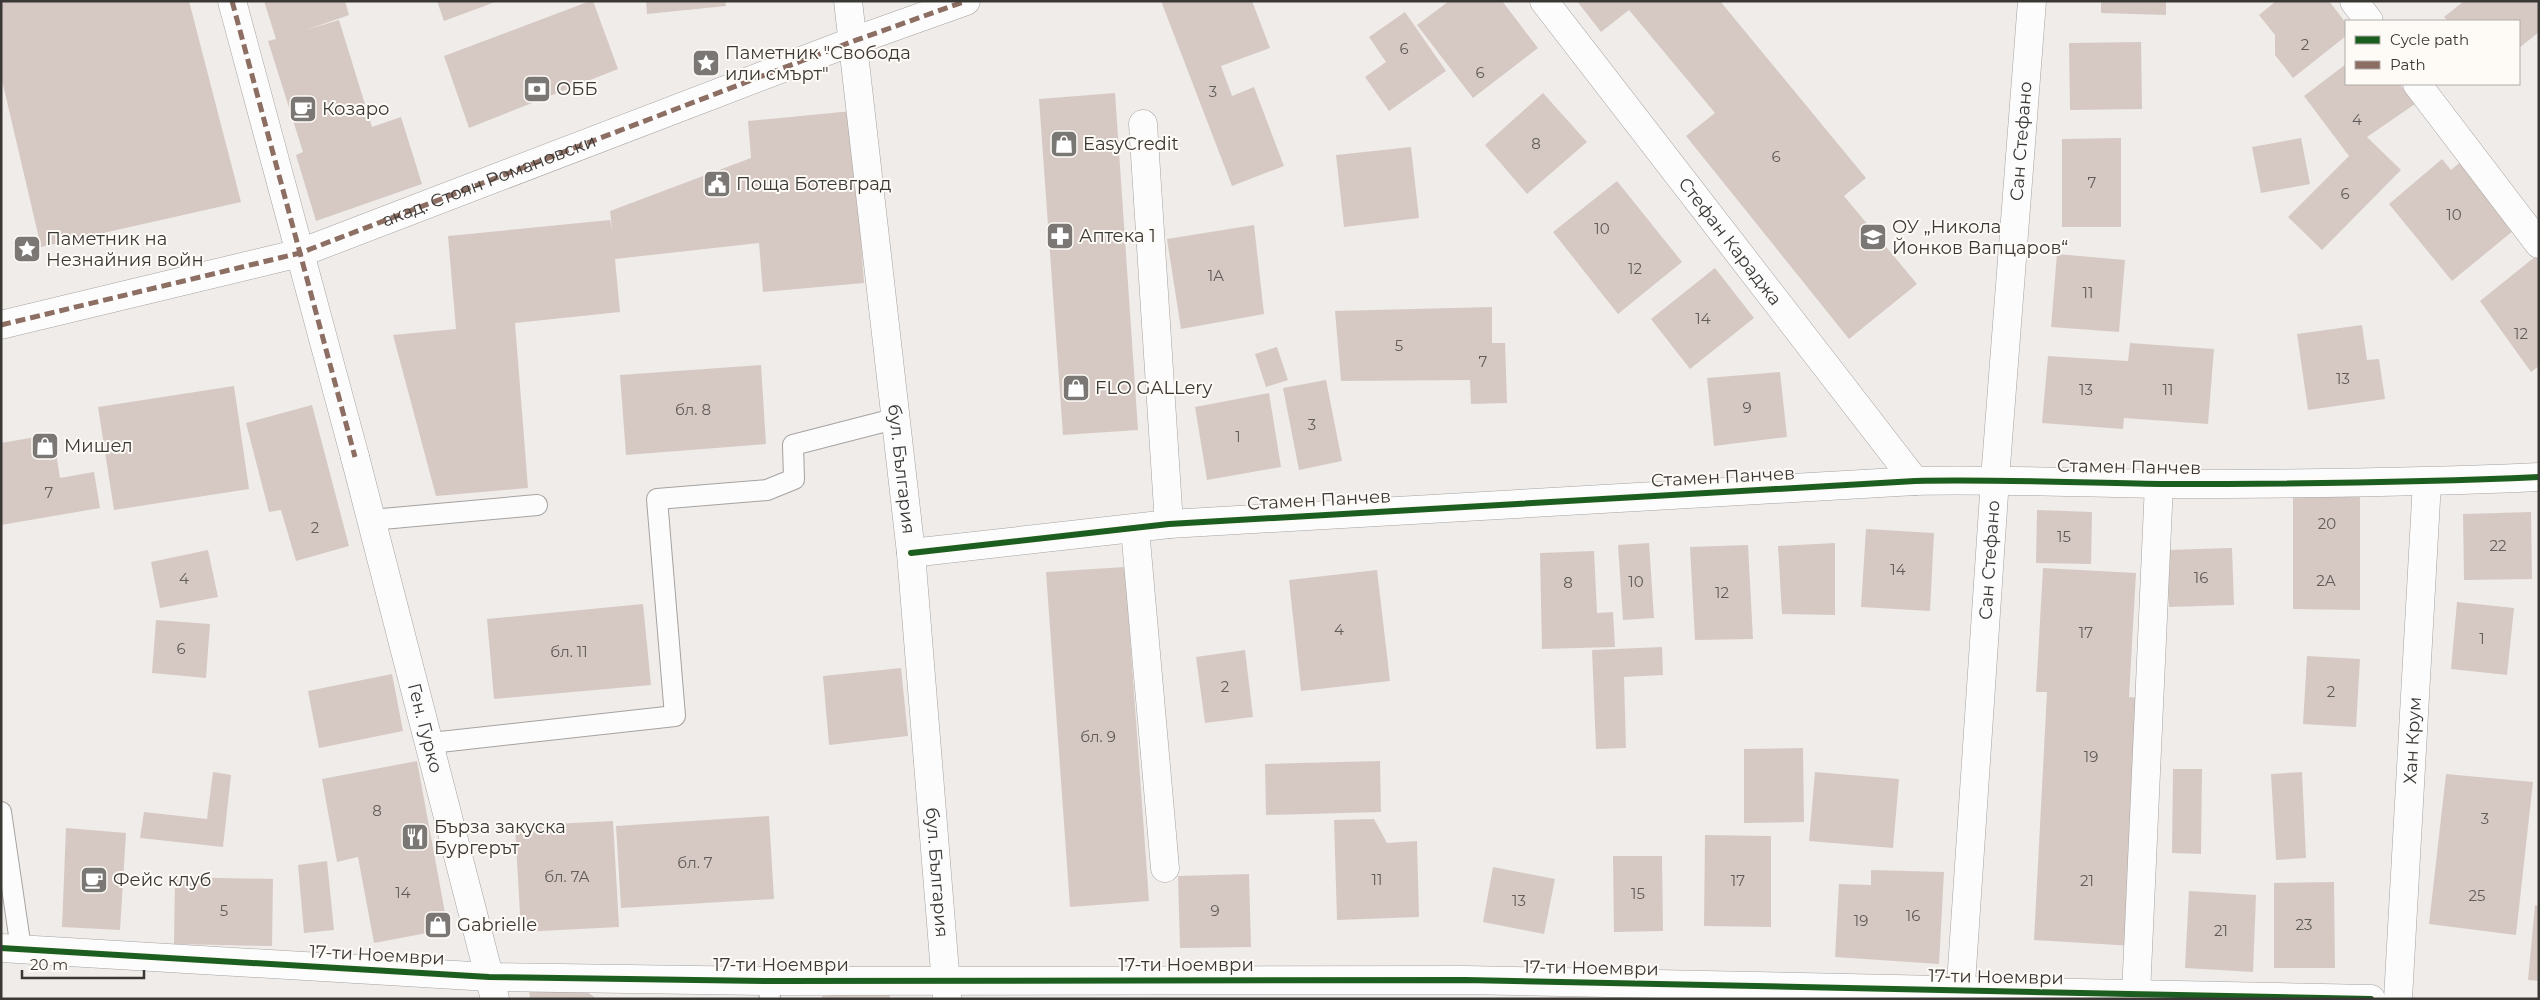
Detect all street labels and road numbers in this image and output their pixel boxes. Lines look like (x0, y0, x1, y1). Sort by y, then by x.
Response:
street label: Сан Стефано (2006, 80, 2037, 202)
street label: акад. Стоян Романовски (379, 130, 599, 232)
street label: Стефан Караджа (1674, 173, 1786, 310)
street label: бул. България (883, 403, 920, 535)
street label: Стамен Панчев (2057, 455, 2201, 479)
street label: Стамен Панчев (1650, 462, 1796, 492)
street label: Стамен Панчев (1246, 485, 1392, 515)
street label: Сан Стефано (1975, 499, 2005, 621)
street label: Ген. Гурко (403, 681, 447, 775)
street label: Хан Крум (2399, 696, 2426, 785)
street label: бул. България (921, 806, 953, 938)
street label: 17-ти Ноември (309, 940, 445, 970)
street label: 17-ти Ноември (713, 954, 849, 976)
street label: 17-ти Ноември (1118, 954, 1254, 976)
street label: 17-ти Ноември (1523, 956, 1659, 980)
street label: 17-ти Ноември (1928, 965, 2064, 989)

